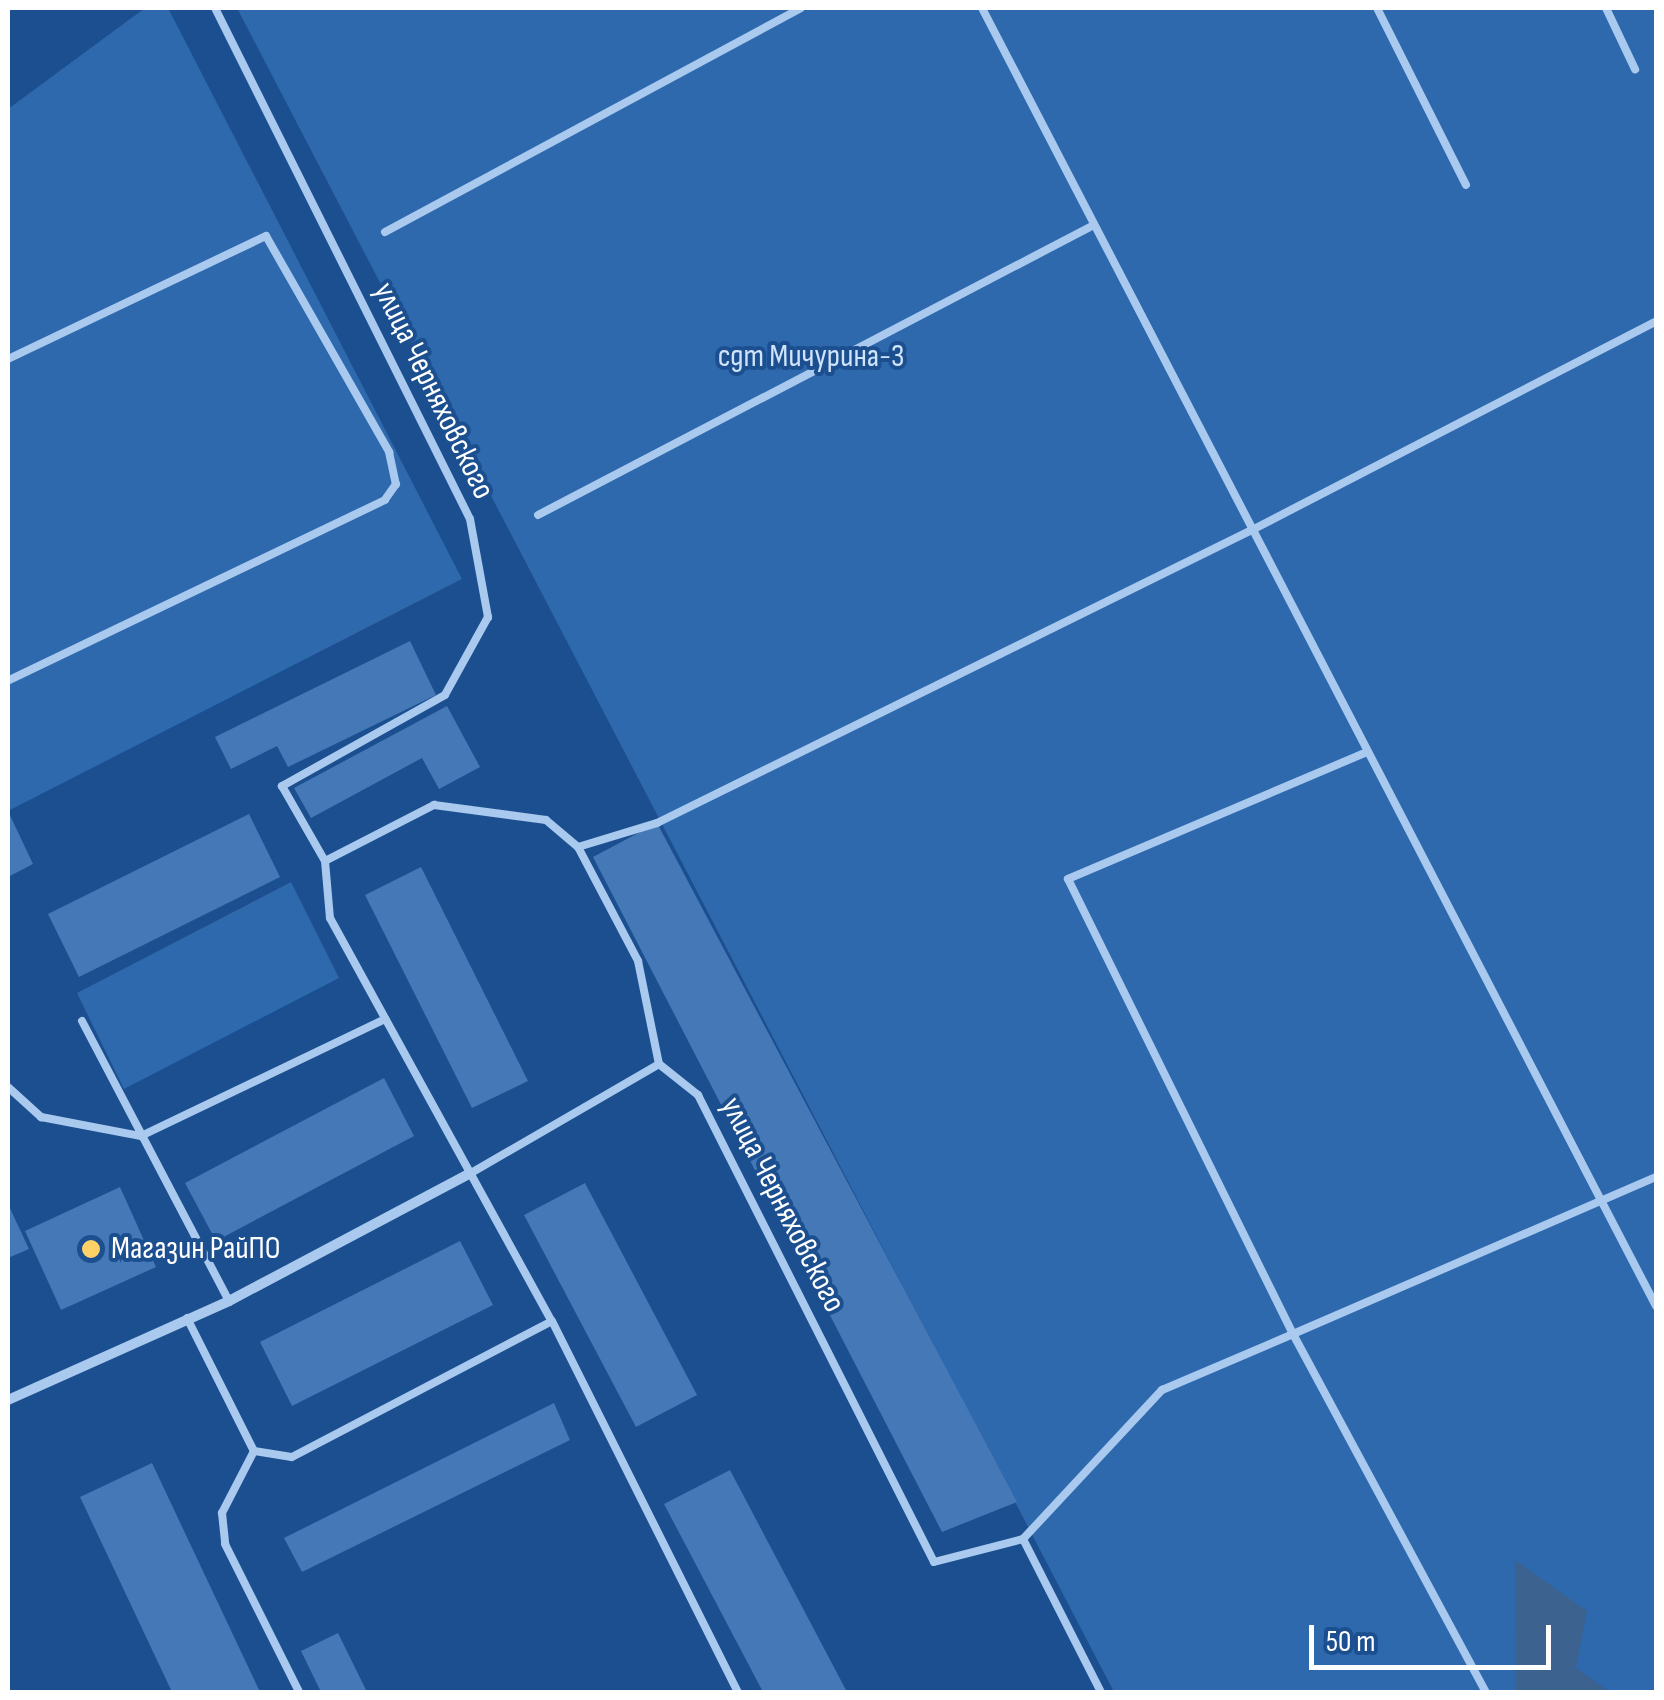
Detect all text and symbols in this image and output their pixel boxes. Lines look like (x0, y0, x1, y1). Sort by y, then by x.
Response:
street label: улица Черняховского (364, 276, 502, 506)
park label: сдт Мичурина-3 (718, 338, 904, 376)
street label: улица Черняховского (711, 1091, 853, 1319)
place label: Магазин РайПО (111, 1230, 281, 1268)
marker: Магазин РайПО (80, 1238, 102, 1260)
scale bar (1314, 1605, 1556, 1667)
text: 50 m (1326, 1624, 1375, 1660)

